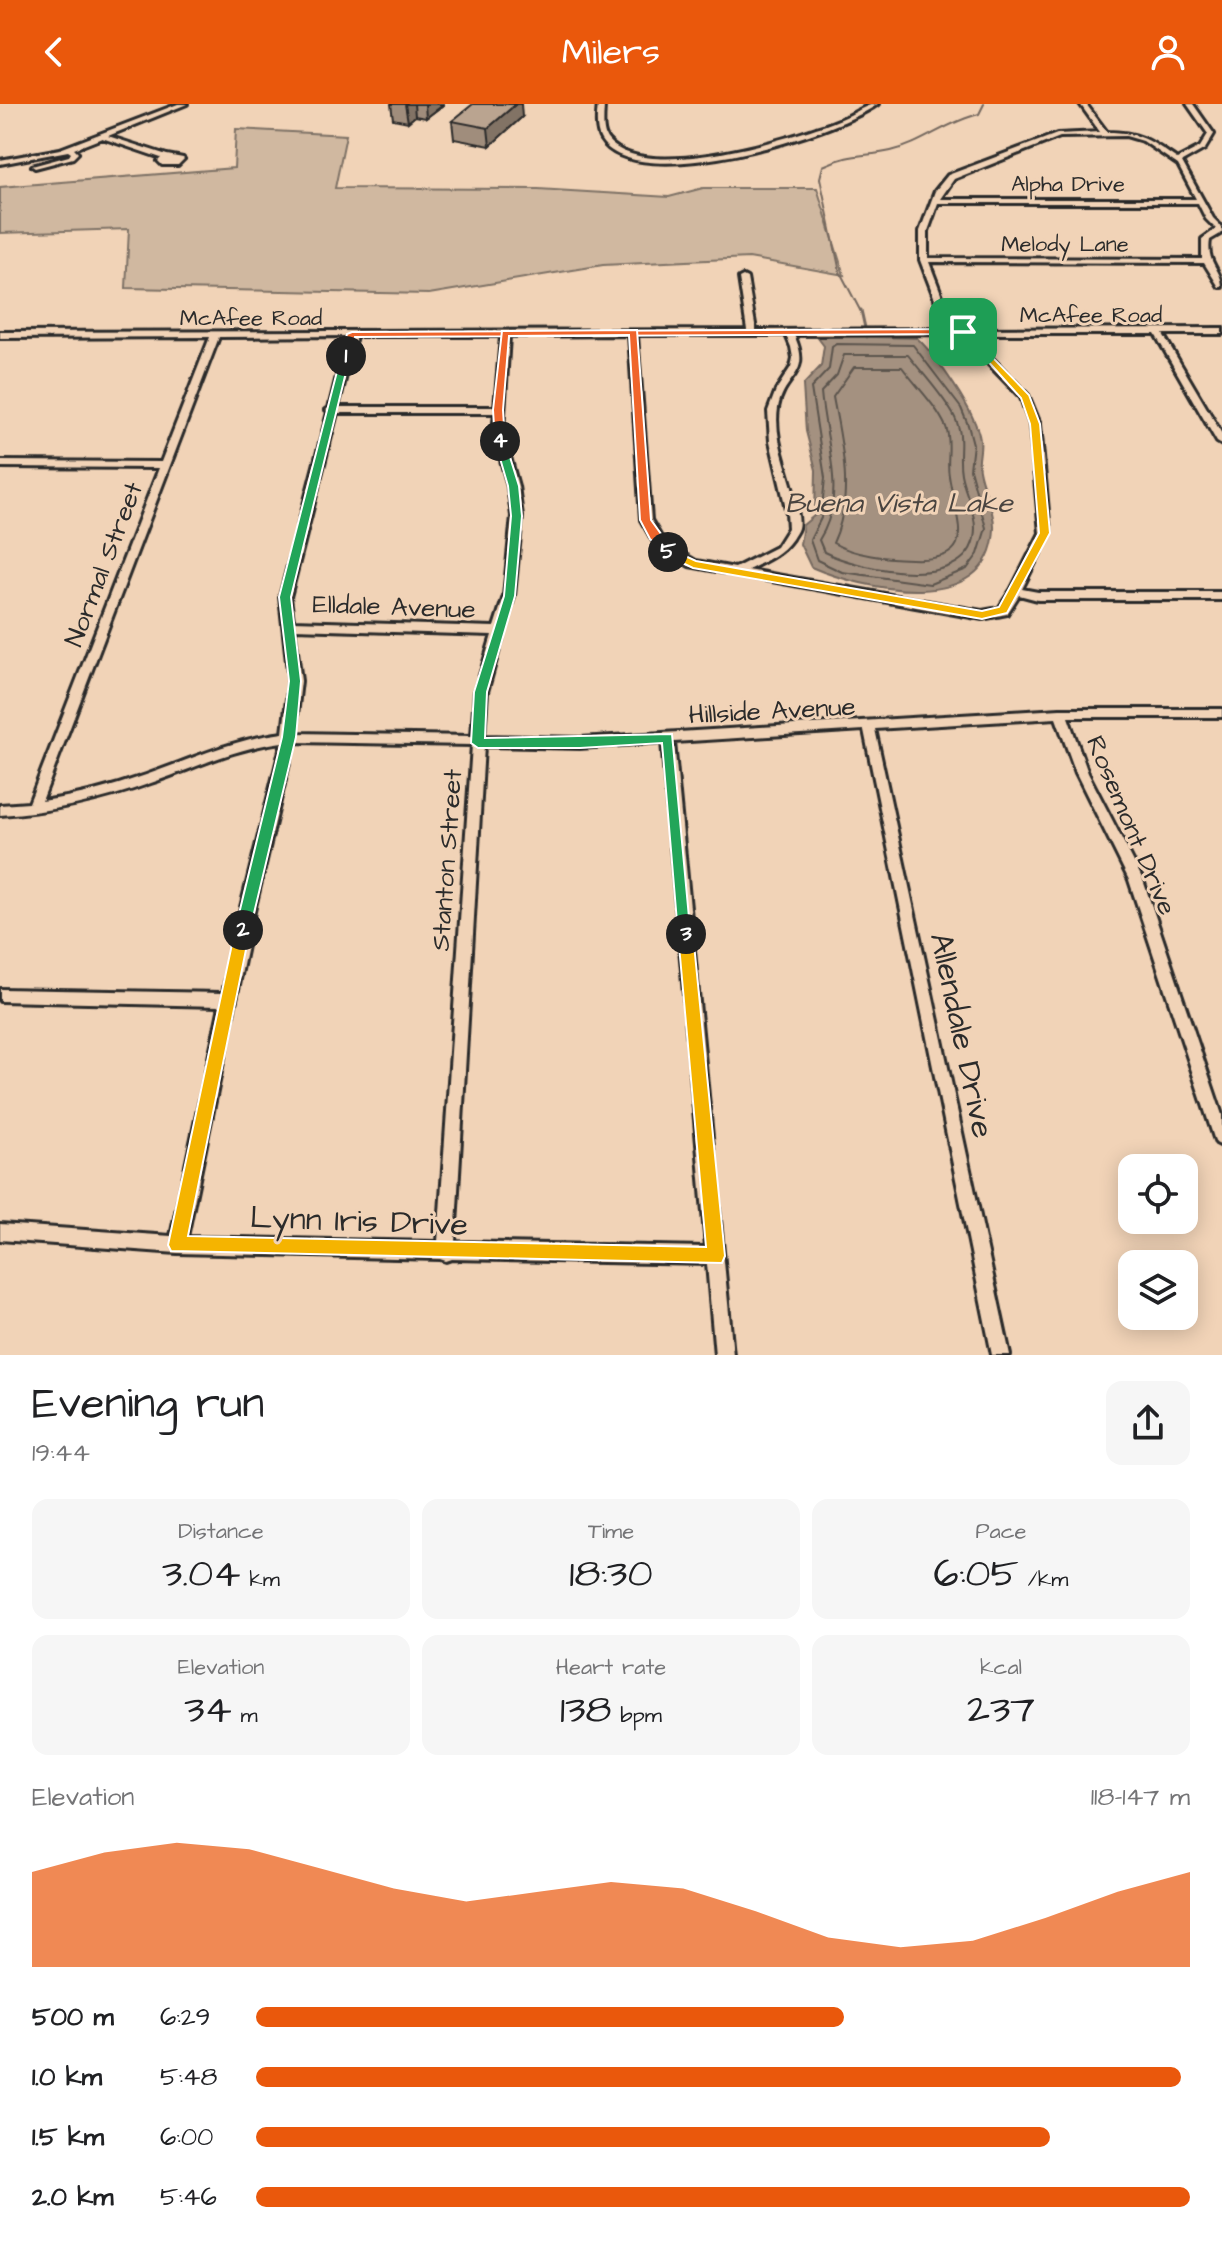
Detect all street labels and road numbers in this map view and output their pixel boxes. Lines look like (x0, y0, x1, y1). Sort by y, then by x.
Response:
street label: Alpha Drive (1011, 169, 1125, 200)
street label: Melody Lane (1001, 229, 1129, 261)
street label: McAfee Road (1020, 300, 1162, 331)
street label: McAfee Road (180, 303, 322, 334)
street label: Normal Street (56, 476, 152, 652)
street label: Elldale Avenue (312, 586, 476, 628)
street label: Hillside Avenue (688, 689, 856, 733)
street label: Rosemont Drive (1077, 730, 1185, 921)
street label: Stanton Street (423, 767, 471, 952)
street label: Allendale Drive (918, 928, 1005, 1142)
street label: Lynn Iris Drive (249, 1195, 469, 1248)

